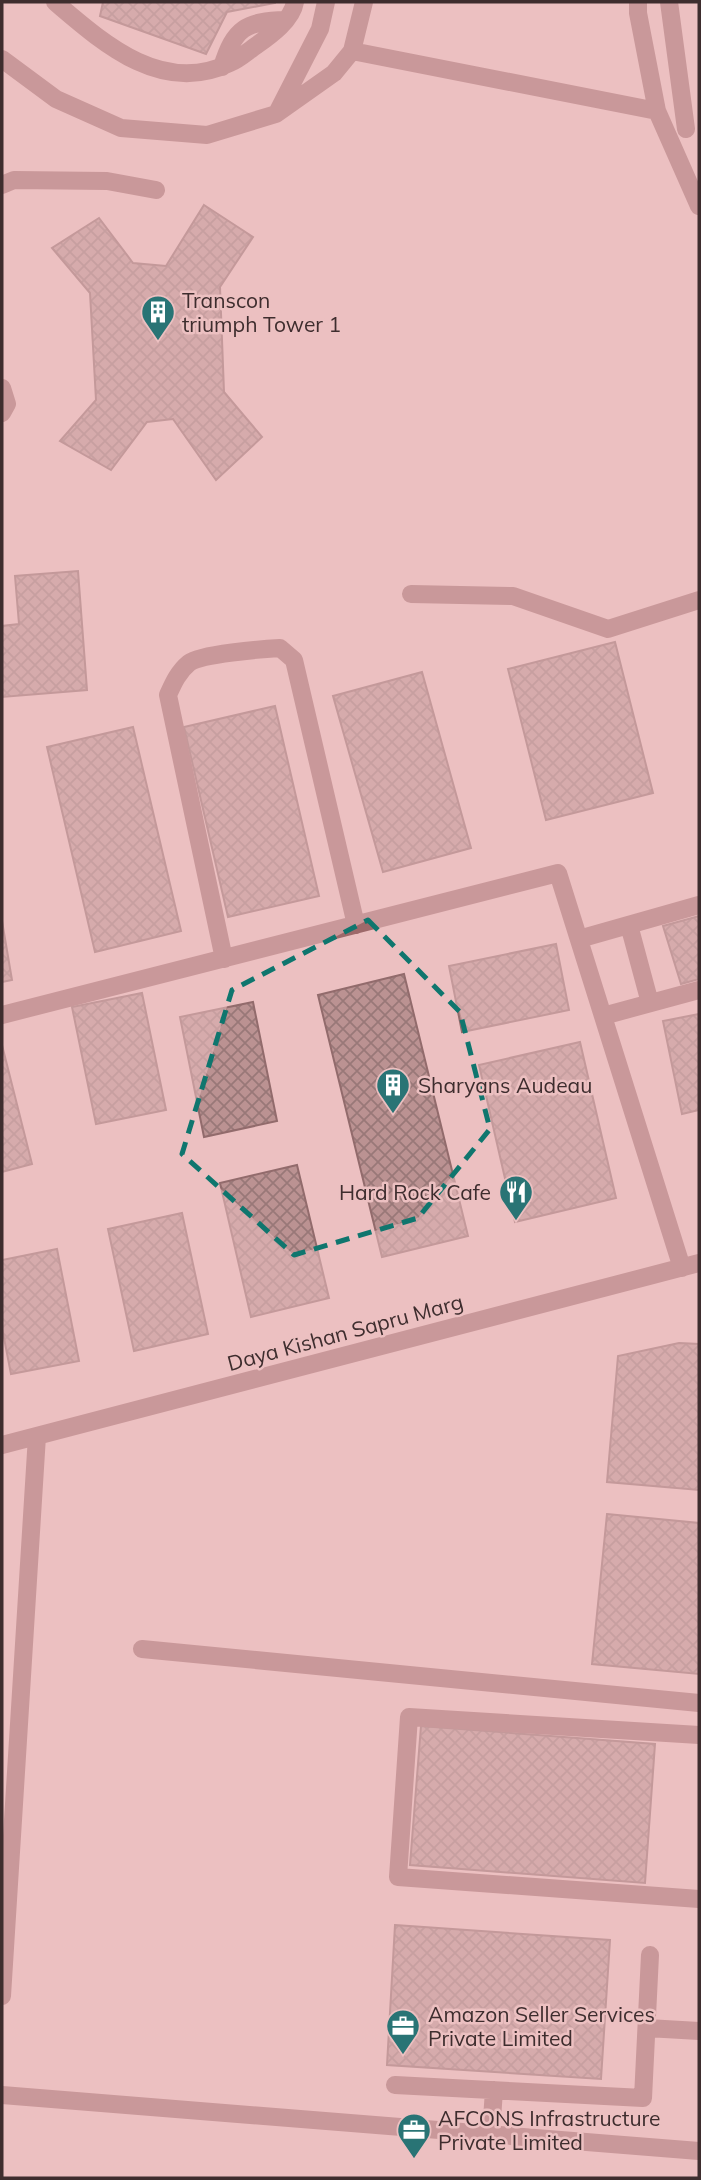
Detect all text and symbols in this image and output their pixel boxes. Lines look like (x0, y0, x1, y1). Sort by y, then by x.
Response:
place label: Transcon triumph Tower 1 (182, 287, 341, 337)
building icon: Transcon triumph Tower 1 (139, 293, 177, 342)
building icon: Sharyans Audeau (374, 1066, 412, 1115)
place label: Sharyans Audeau (418, 1072, 592, 1098)
restaurant icon: Hard Rock Cafe (497, 1173, 535, 1222)
place label: Hard Rock Cafe (339, 1179, 491, 1205)
street label: Daya Kishan Sapru Marg (224, 1288, 466, 1376)
place label: Amazon Seller Services Private Limited (428, 2001, 655, 2051)
office icon: Amazon Seller Services Private Limited (384, 2007, 422, 2056)
place label: AFCONS Infrastructure Private Limited (438, 2105, 660, 2155)
office icon: AFCONS Infrastructure Private Limited (395, 2111, 433, 2160)

